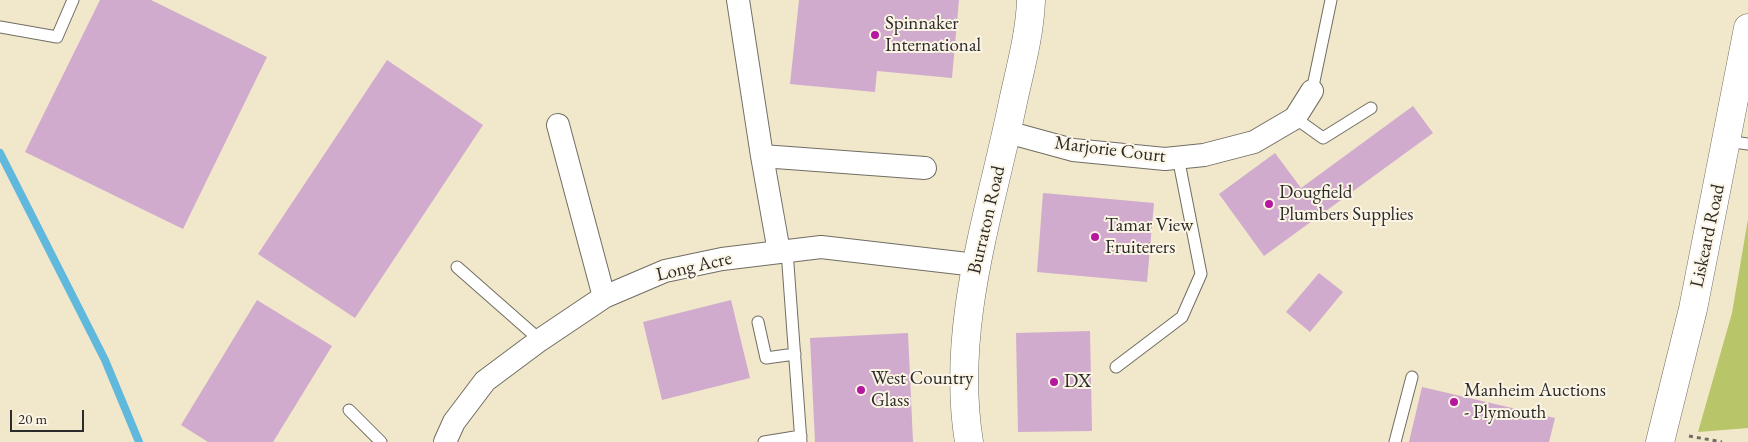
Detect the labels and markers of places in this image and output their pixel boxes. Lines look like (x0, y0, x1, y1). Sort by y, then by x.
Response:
place label: Spinnaker International (885, 13, 981, 57)
marker: Spinnaker International (869, 29, 881, 41)
place label: Dougfield Plumbers Supplies (1279, 182, 1413, 226)
marker: Dougfield Plumbers Supplies (1263, 198, 1275, 210)
place label: Tamar View Fruiterers (1105, 215, 1193, 259)
marker: Tamar View Fruiterers (1089, 231, 1101, 243)
place label: West Country Glass (871, 368, 973, 412)
place label: DX (1064, 371, 1091, 393)
marker: DX (1048, 376, 1060, 388)
place label: Manheim Auctions - Plymouth (1464, 380, 1606, 424)
marker: West Country Glass (855, 384, 867, 396)
marker: Manheim Auctions - Plymouth (1448, 396, 1460, 408)

